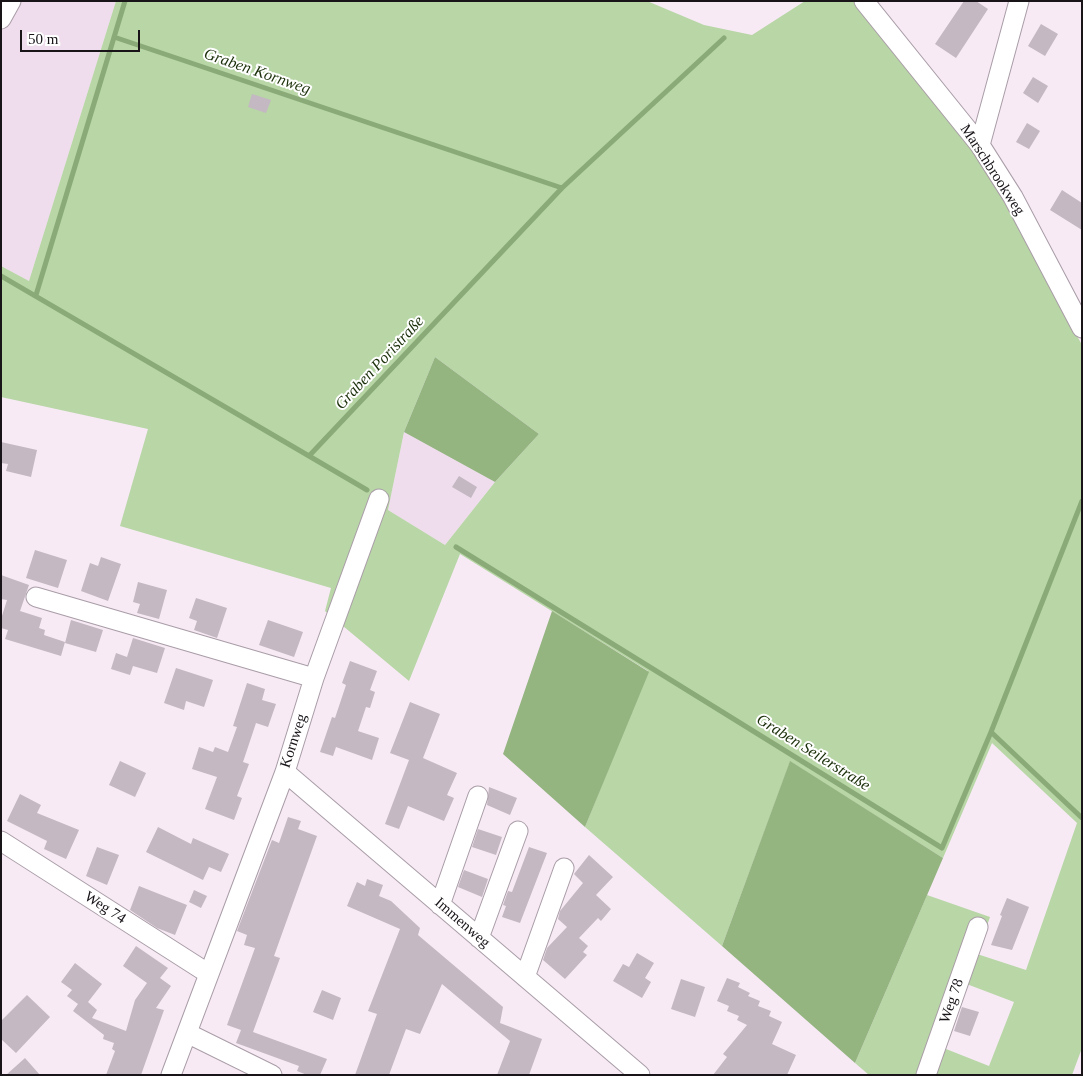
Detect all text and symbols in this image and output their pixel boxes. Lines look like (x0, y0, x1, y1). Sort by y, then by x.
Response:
scale bar (22, 20, 142, 52)
text: 50 m (28, 31, 58, 47)
water label: Graben Kornweg (201, 45, 313, 99)
street label: Marschbrookweg (956, 121, 1028, 219)
water label: Graben Poristraße (332, 312, 428, 414)
water label: Graben Seilerstraße (753, 710, 873, 796)
street label: Kornweg (277, 712, 311, 770)
street label: Weg 74 (81, 888, 129, 928)
street label: Immenweg (431, 894, 493, 952)
street label: Weg 78 (936, 976, 968, 1026)

